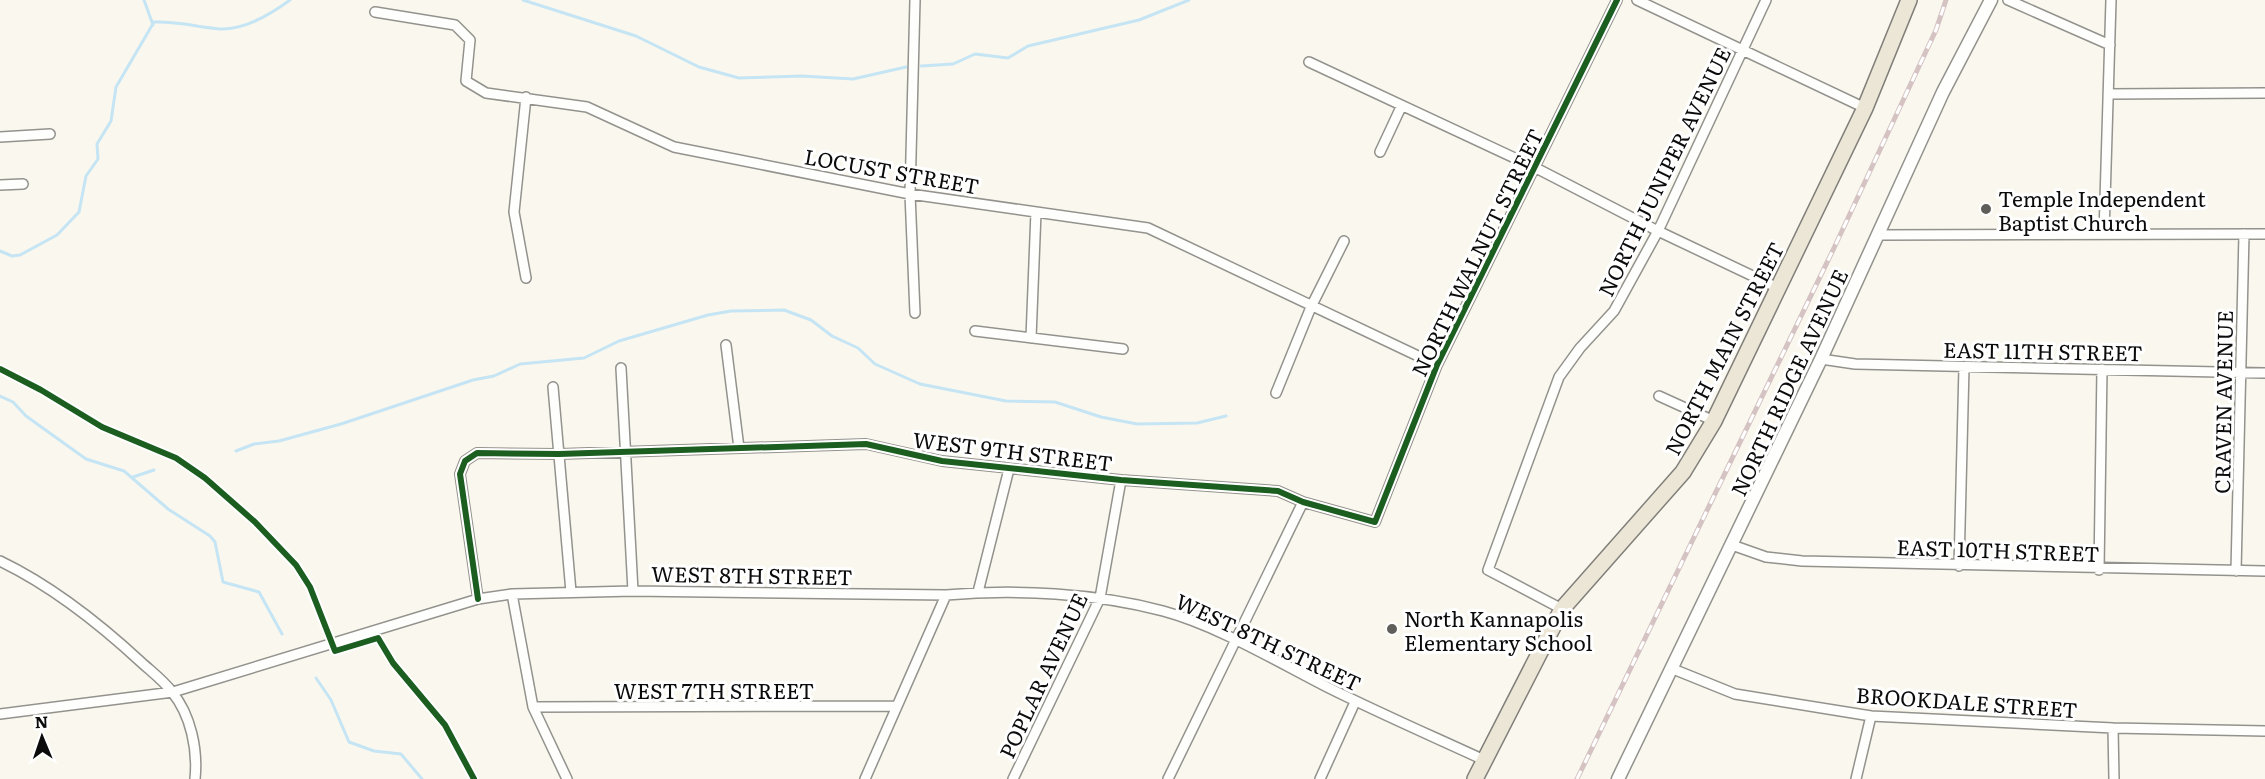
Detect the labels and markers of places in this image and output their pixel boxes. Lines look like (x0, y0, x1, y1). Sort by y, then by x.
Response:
place label: Temple Independent Baptist Church (1998, 182, 2206, 237)
marker: Temple Independent Baptist Church (1979, 202, 1993, 216)
place label: North Kannapolis Elementary School (1404, 602, 1593, 657)
marker: North Kannapolis Elementary School (1385, 622, 1399, 636)

